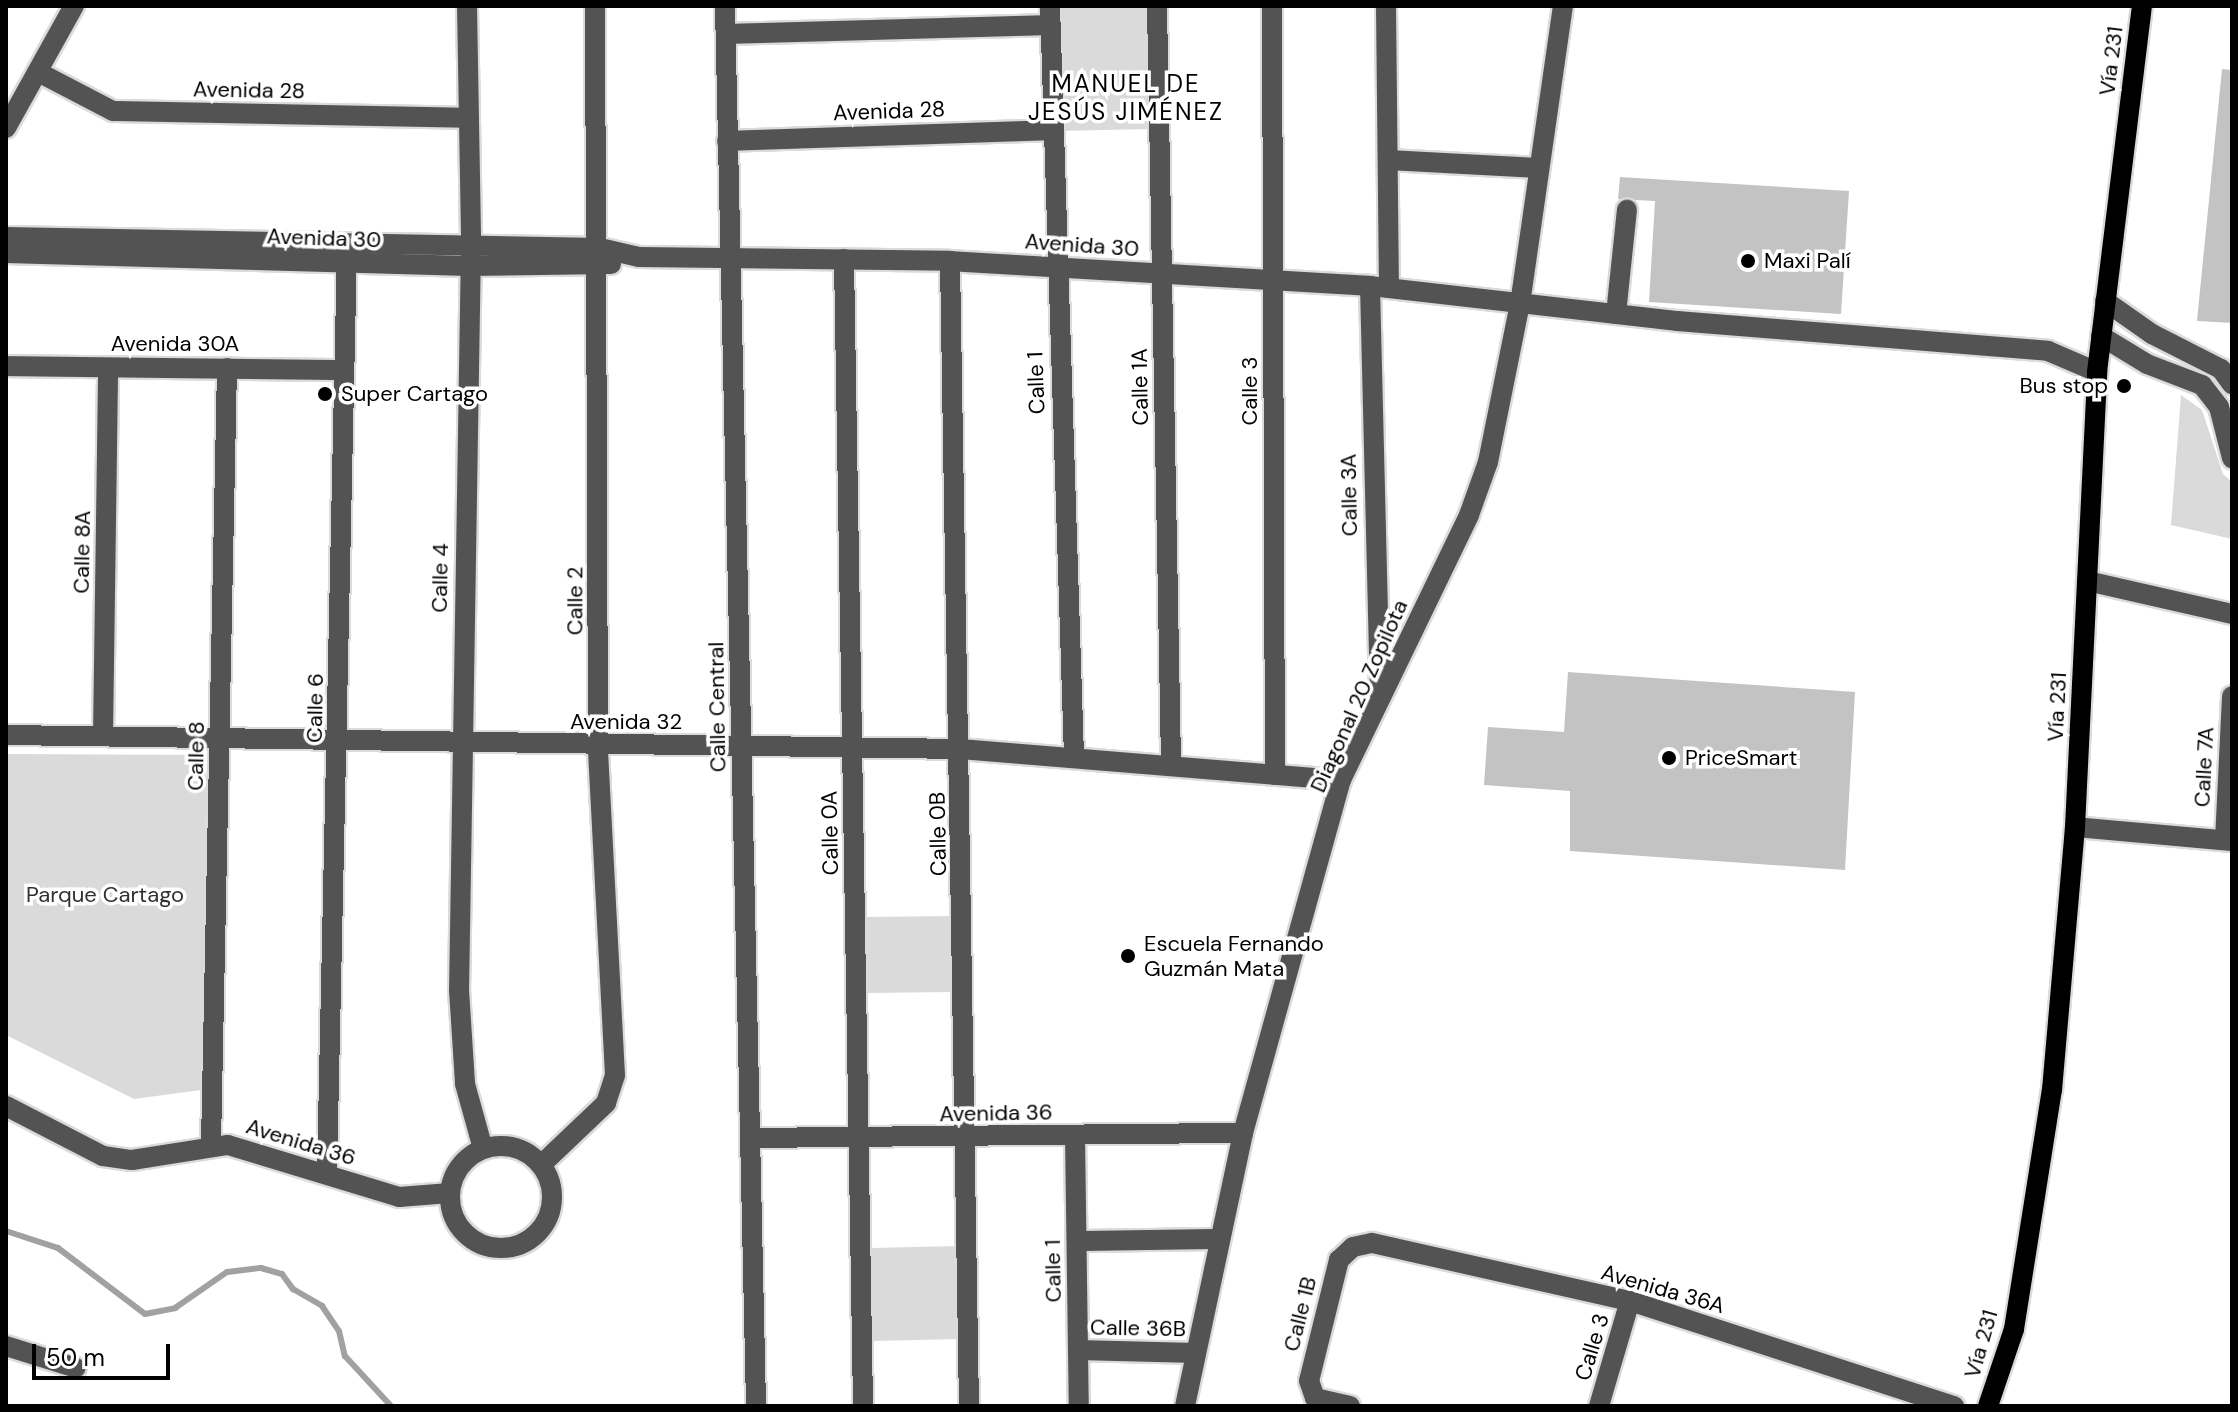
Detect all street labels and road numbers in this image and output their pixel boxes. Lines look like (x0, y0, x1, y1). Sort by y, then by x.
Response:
street label: Vía 231 (2094, 25, 2128, 97)
street label: Avenida 28 (193, 76, 305, 104)
street label: Avenida 28 (832, 96, 946, 126)
street label: Avenida 30 (266, 223, 382, 253)
street label: Avenida 30 (1024, 228, 1140, 262)
street label: Avenida 30A (111, 331, 239, 357)
street label: Calle 1A (1126, 348, 1154, 426)
street label: Calle 1 (1022, 351, 1050, 415)
street label: Calle 3 (1237, 357, 1263, 425)
street label: Calle 3A (1335, 453, 1363, 537)
street label: Calle 8A (68, 510, 96, 594)
street label: Calle 4 (426, 543, 454, 613)
street label: Calle 2 (562, 567, 588, 635)
street label: Diagonal 20 Zopilota (1305, 596, 1413, 796)
street label: Calle Central (703, 642, 731, 772)
street label: Vía 231 (2042, 672, 2072, 742)
street label: Calle 6 (301, 673, 329, 743)
street label: Avenida 32 (570, 709, 682, 735)
street label: Calle 8 (182, 721, 210, 791)
street label: Calle 7A (2189, 726, 2219, 808)
street label: Calle 0A (816, 790, 844, 876)
street label: Calle 0B (924, 792, 952, 876)
street label: Avenida 36 (939, 1099, 1053, 1127)
street label: Avenida 36 (243, 1113, 359, 1171)
street label: Calle 1 (1039, 1239, 1067, 1303)
street label: Avenida 36A (1598, 1259, 1728, 1319)
street label: Calle 1B (1278, 1274, 1322, 1354)
street label: Vía 231 (1959, 1307, 2003, 1381)
street label: Calle 3 (1569, 1310, 1615, 1384)
street label: Calle 36B (1090, 1314, 1186, 1342)

